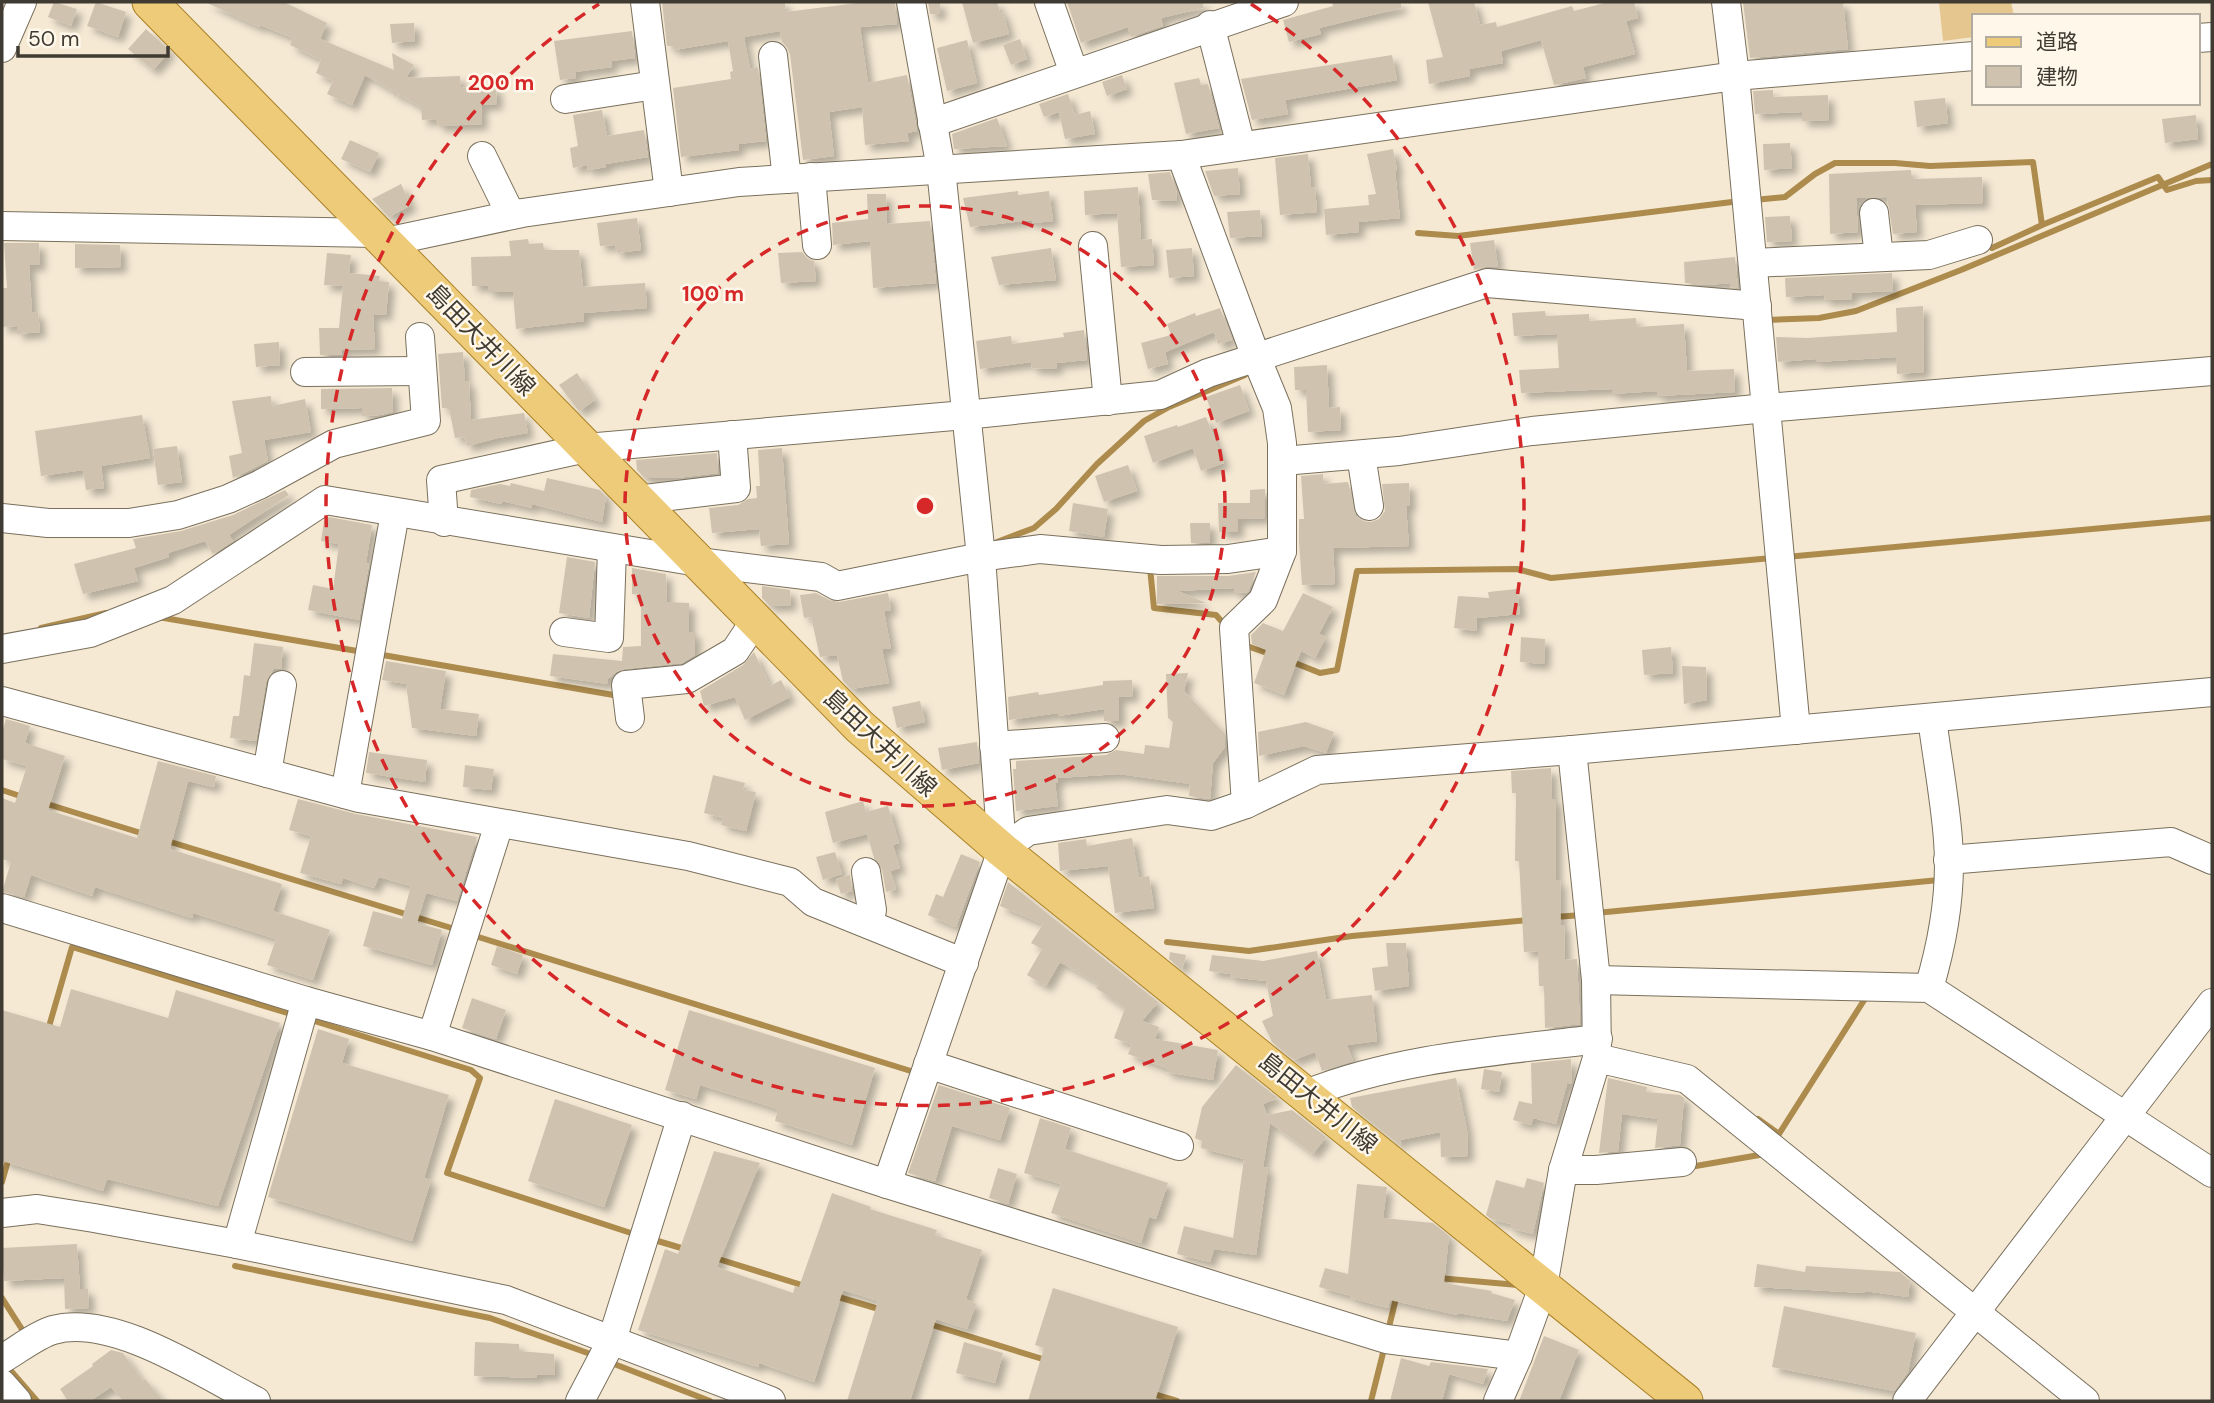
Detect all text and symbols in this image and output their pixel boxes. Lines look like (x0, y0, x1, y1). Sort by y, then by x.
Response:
scale bar (18, 14, 168, 58)
legend (1972, 14, 2200, 105)
text: 50 m (28, 25, 79, 53)
text: 道路 (2036, 28, 2078, 56)
text: 建物 (2036, 63, 2078, 91)
text: 200 m (468, 69, 534, 97)
street label: 島田大井川線 (420, 277, 543, 402)
text: 100 m (682, 280, 744, 308)
centre of rings (913, 494, 937, 518)
street label: 島田大井川線 (817, 682, 944, 803)
street label: 島田大井川線 (1253, 1045, 1384, 1160)

